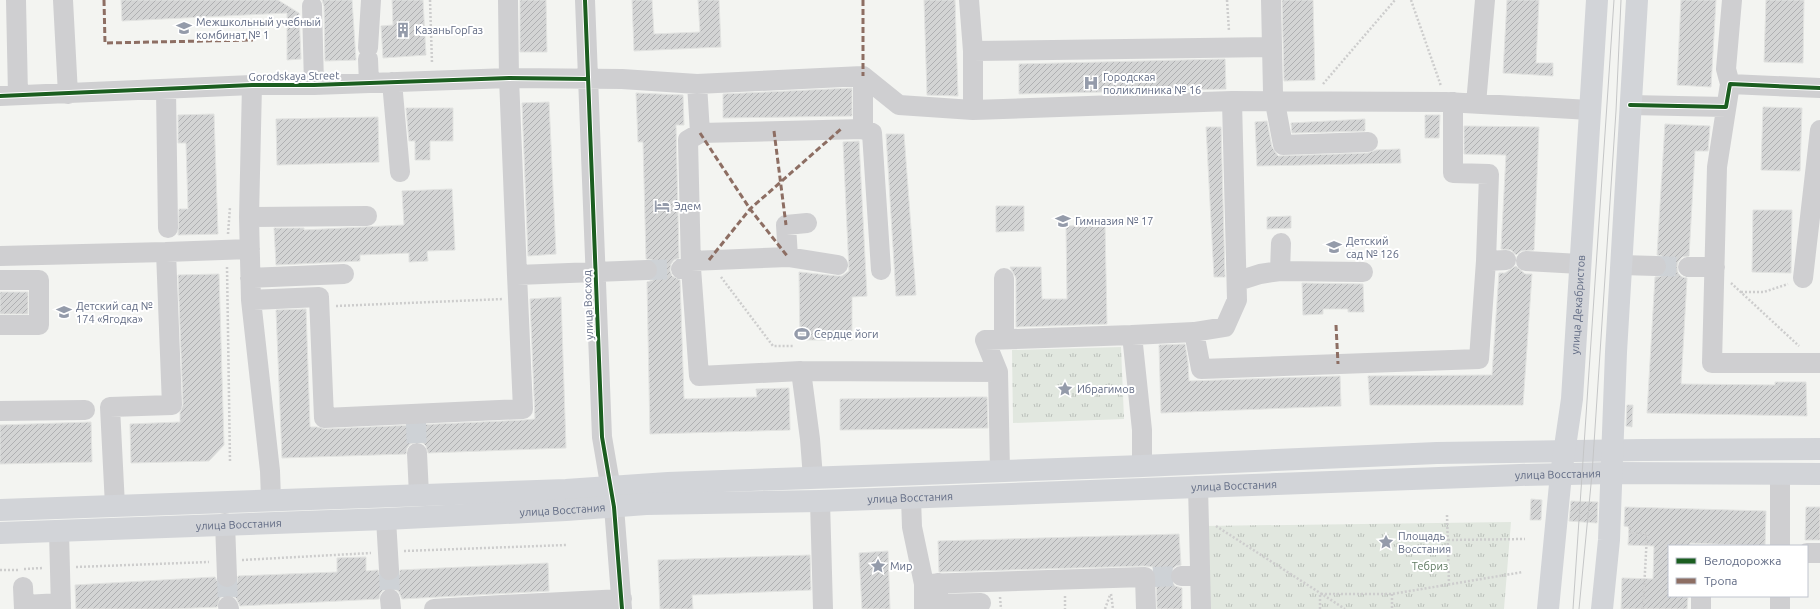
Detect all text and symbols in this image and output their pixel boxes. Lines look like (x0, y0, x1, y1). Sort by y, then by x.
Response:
place label: Межшкольный учебный комбинат № 1 (196, 16, 321, 41)
school or university icon: Межшкольный учебный комбинат № 1 (175, 19, 193, 37)
building icon: КазаньГорГаз (394, 21, 412, 39)
place label: КазаньГорГаз (415, 24, 483, 36)
street label: Gorodskaya Street (248, 69, 340, 83)
place label: Городская поликлиника № 16 (1103, 71, 1201, 96)
hospital icon: Городская поликлиника № 16 (1082, 74, 1100, 92)
hotel icon: Эдем (653, 197, 671, 215)
place label: Эдем (674, 200, 701, 212)
school or university icon: Гимназия № 17 (1054, 212, 1072, 230)
place label: Гимназия № 17 (1075, 215, 1153, 227)
place label: Детский сад № 126 (1346, 235, 1399, 260)
school or university icon: Детский сад № 126 (1325, 238, 1343, 256)
street label: улица Декабристов (1569, 254, 1587, 355)
street label: улица Восход (581, 269, 595, 340)
place label: Детский сад № 174 «Ягодка» (76, 300, 153, 325)
school or university icon: Детский сад № 174 «Ягодка» (55, 303, 73, 321)
sports icon: Сердце йоги (793, 325, 811, 343)
place label: Сердце йоги (814, 328, 879, 340)
place icon: Ибрагимов (1056, 380, 1074, 398)
place label: Ибрагимов (1077, 383, 1135, 395)
street label: улица Восстания (1515, 467, 1601, 481)
street label: улица Восстания (1191, 478, 1277, 493)
street label: улица Восстания (867, 490, 953, 505)
street label: улица Восстания (519, 501, 606, 518)
street label: улица Восстания (196, 517, 282, 532)
place label: Площадь Восстания (1398, 530, 1451, 555)
place icon: Площадь Восстания (1377, 533, 1395, 551)
legend (1668, 545, 1808, 597)
text: Велодорожка (1704, 554, 1781, 567)
place icon: Мир (869, 557, 887, 575)
place label: Мир (890, 560, 913, 572)
park label: Тебриз (1412, 560, 1448, 572)
text: Тропа (1704, 574, 1737, 587)

